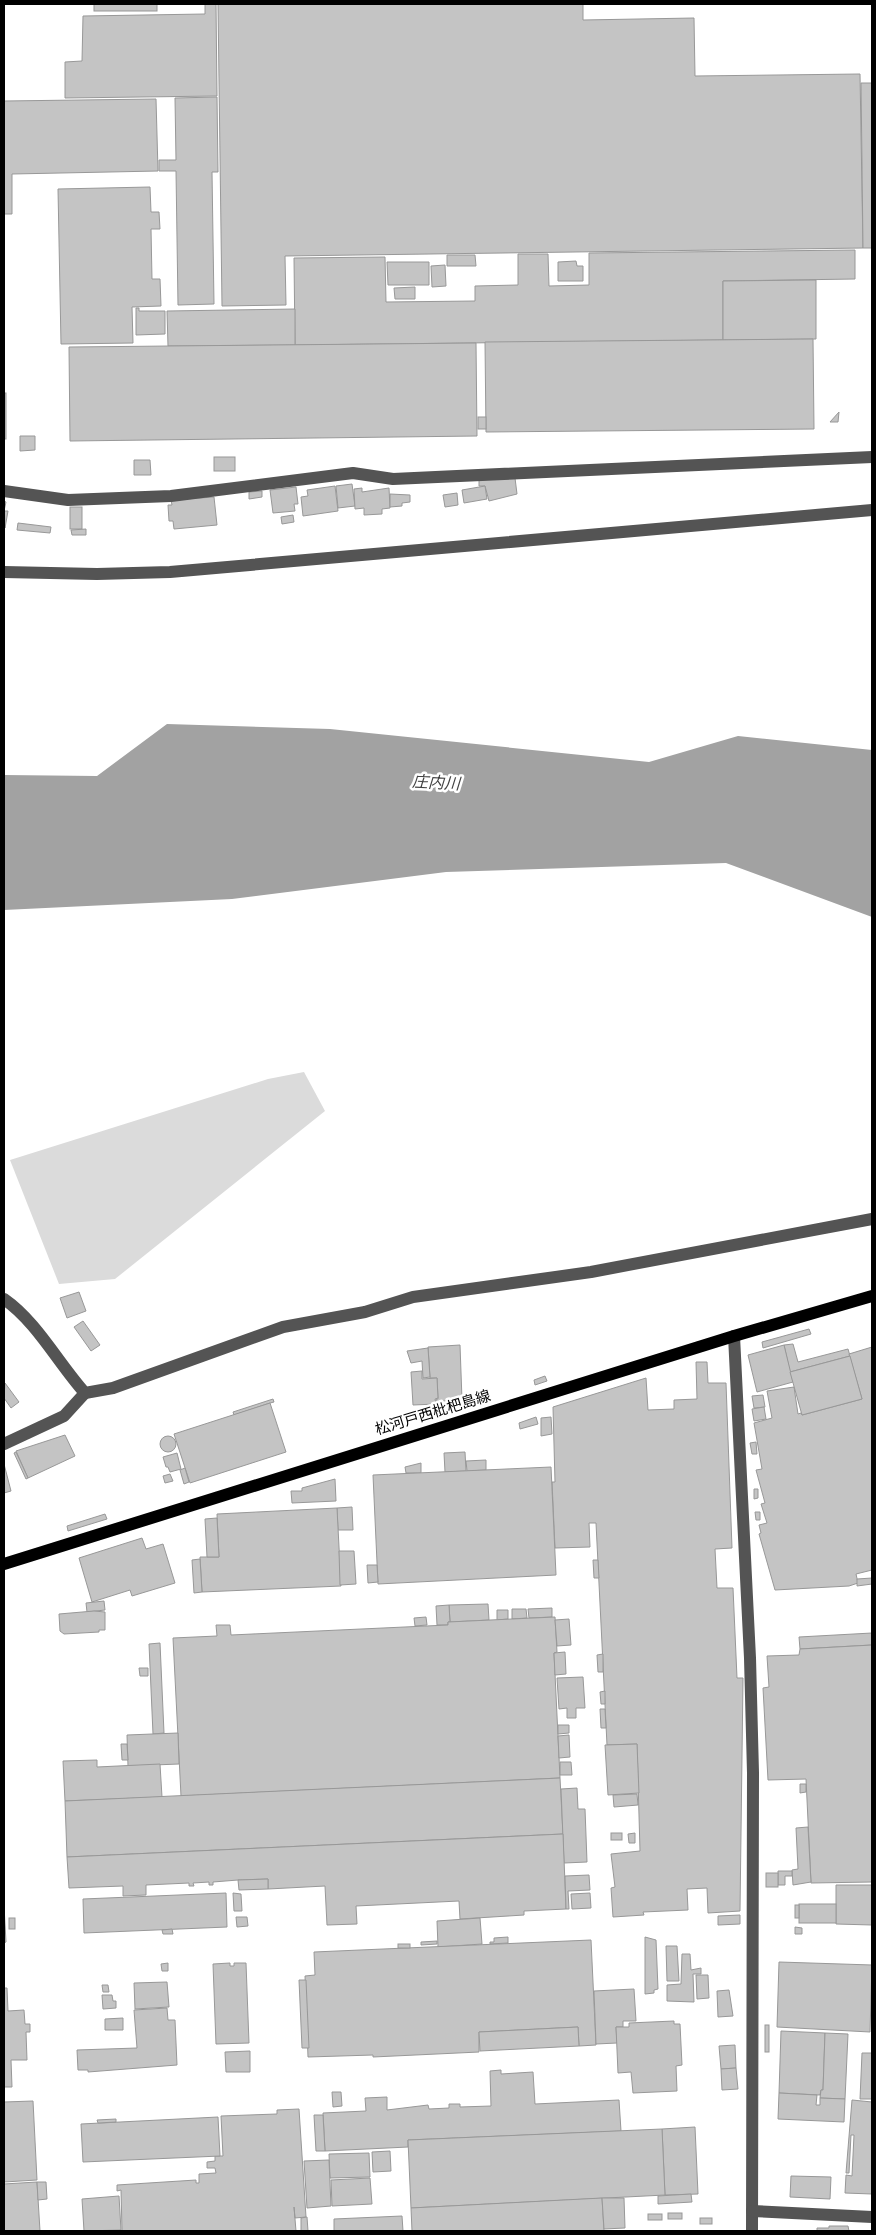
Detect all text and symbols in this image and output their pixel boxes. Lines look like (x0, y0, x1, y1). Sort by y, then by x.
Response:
water label: 庄内川 (412, 773, 462, 792)
street label: 松河戸西枇杷島線 (373, 1386, 493, 1438)

